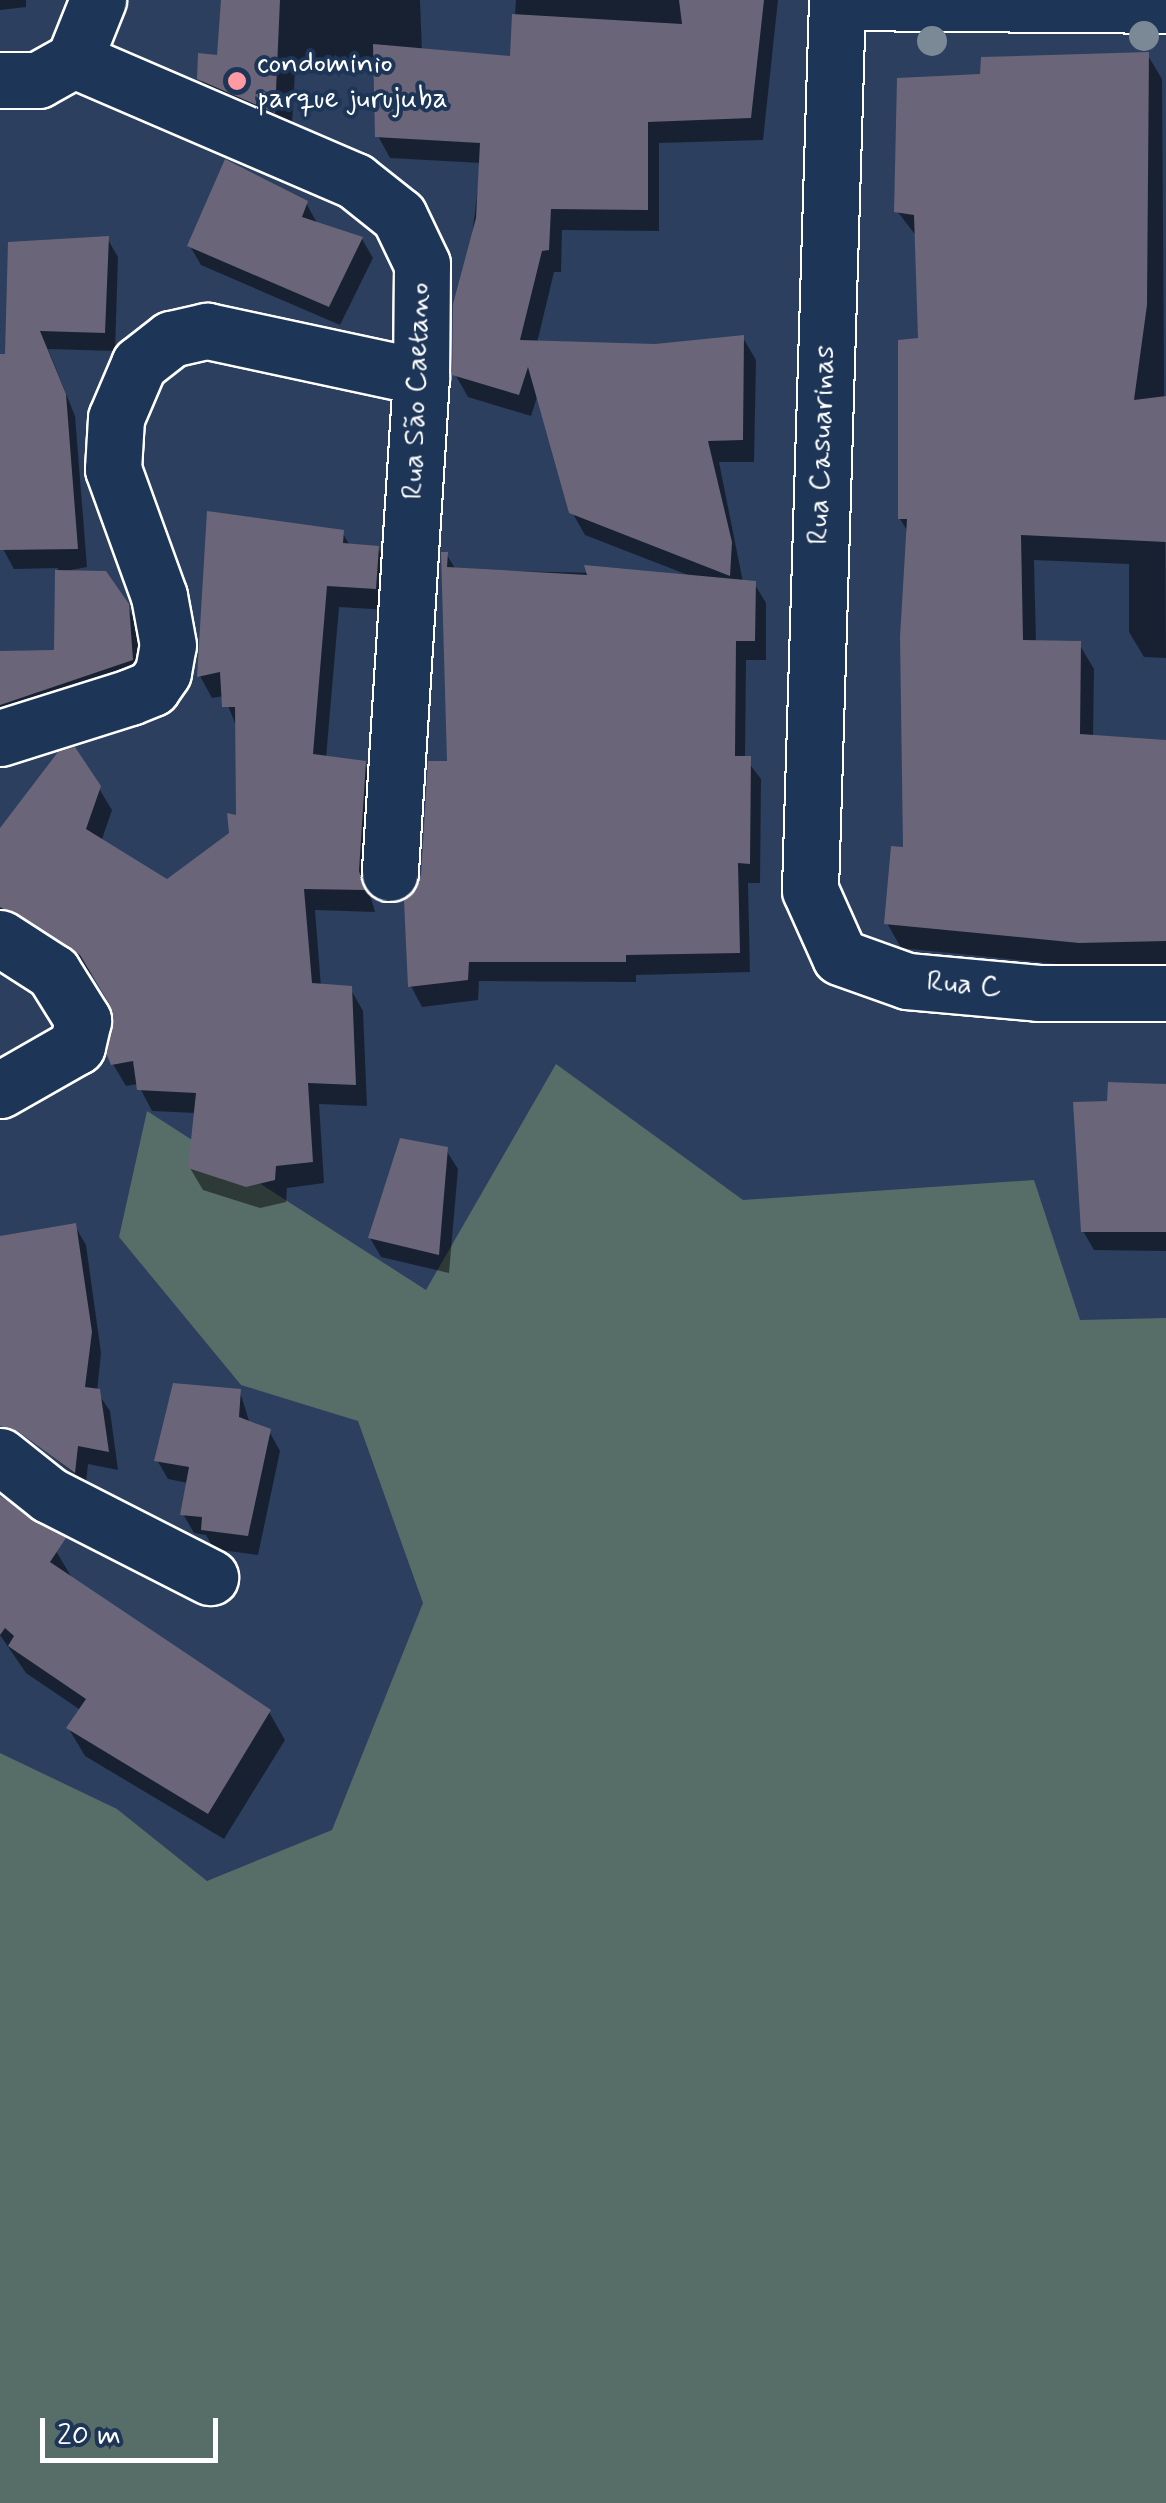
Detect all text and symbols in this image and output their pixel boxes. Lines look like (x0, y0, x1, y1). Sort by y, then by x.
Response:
place label: condominio parque jurujuba (257, 46, 448, 116)
marker: condominio parque jurujuba (226, 70, 248, 92)
street label: Rua São Caetano (395, 280, 439, 502)
street label: Rua Casuarinas (801, 346, 843, 544)
street label: Rua C (925, 964, 1003, 1006)
scale bar (45, 2398, 222, 2460)
text: 20 m (57, 2416, 121, 2455)

